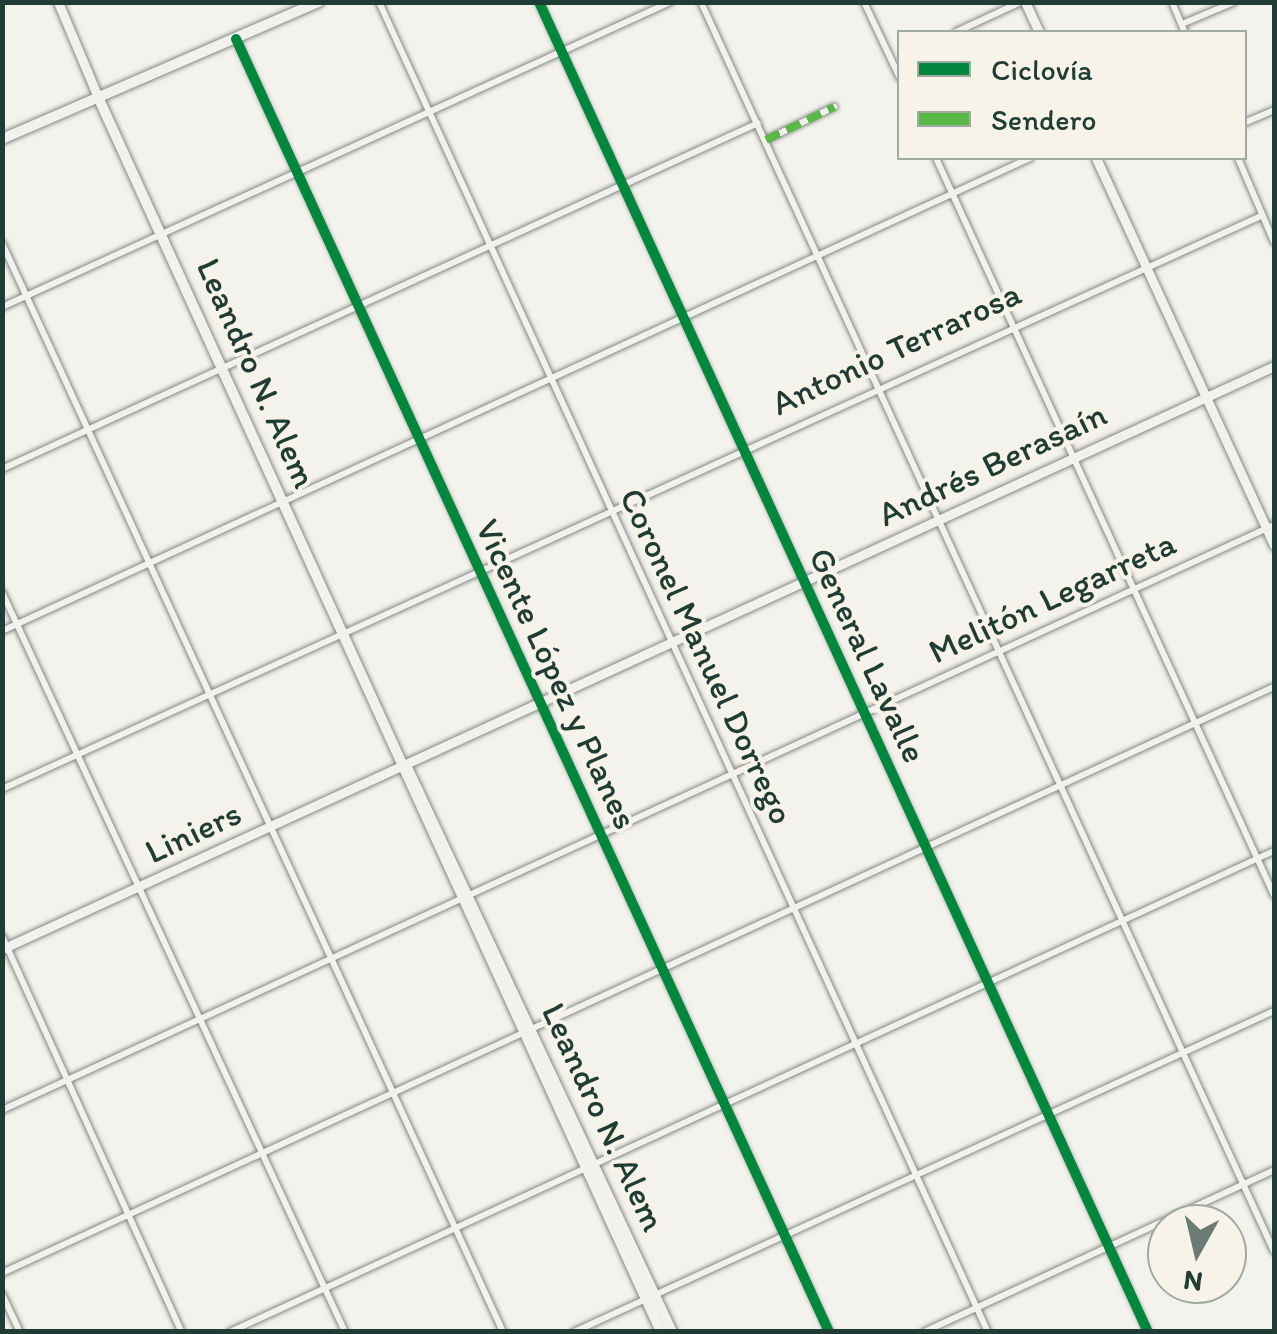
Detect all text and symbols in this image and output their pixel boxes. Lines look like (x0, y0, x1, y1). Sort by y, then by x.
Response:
legend (897, 30, 1247, 160)
text: Ciclovía (991, 51, 1093, 88)
text: Sendero (991, 101, 1097, 138)
street label: Leandro N. Alem (188, 252, 326, 494)
street label: Antonio Terrarosa (765, 272, 1027, 424)
street label: Andrés Berasaín (871, 393, 1113, 535)
street label: Coronel Manuel Dorrego (611, 482, 803, 830)
street label: Vicente López y Planes (467, 512, 647, 836)
street label: Melitón Legarreta (922, 522, 1182, 672)
street label: General Lavalle (800, 541, 936, 769)
street label: Liniers (138, 792, 248, 872)
street label: Leandro N. Alem (533, 996, 675, 1238)
north arrow (1147, 1204, 1247, 1304)
text: N (1181, 1264, 1205, 1300)

